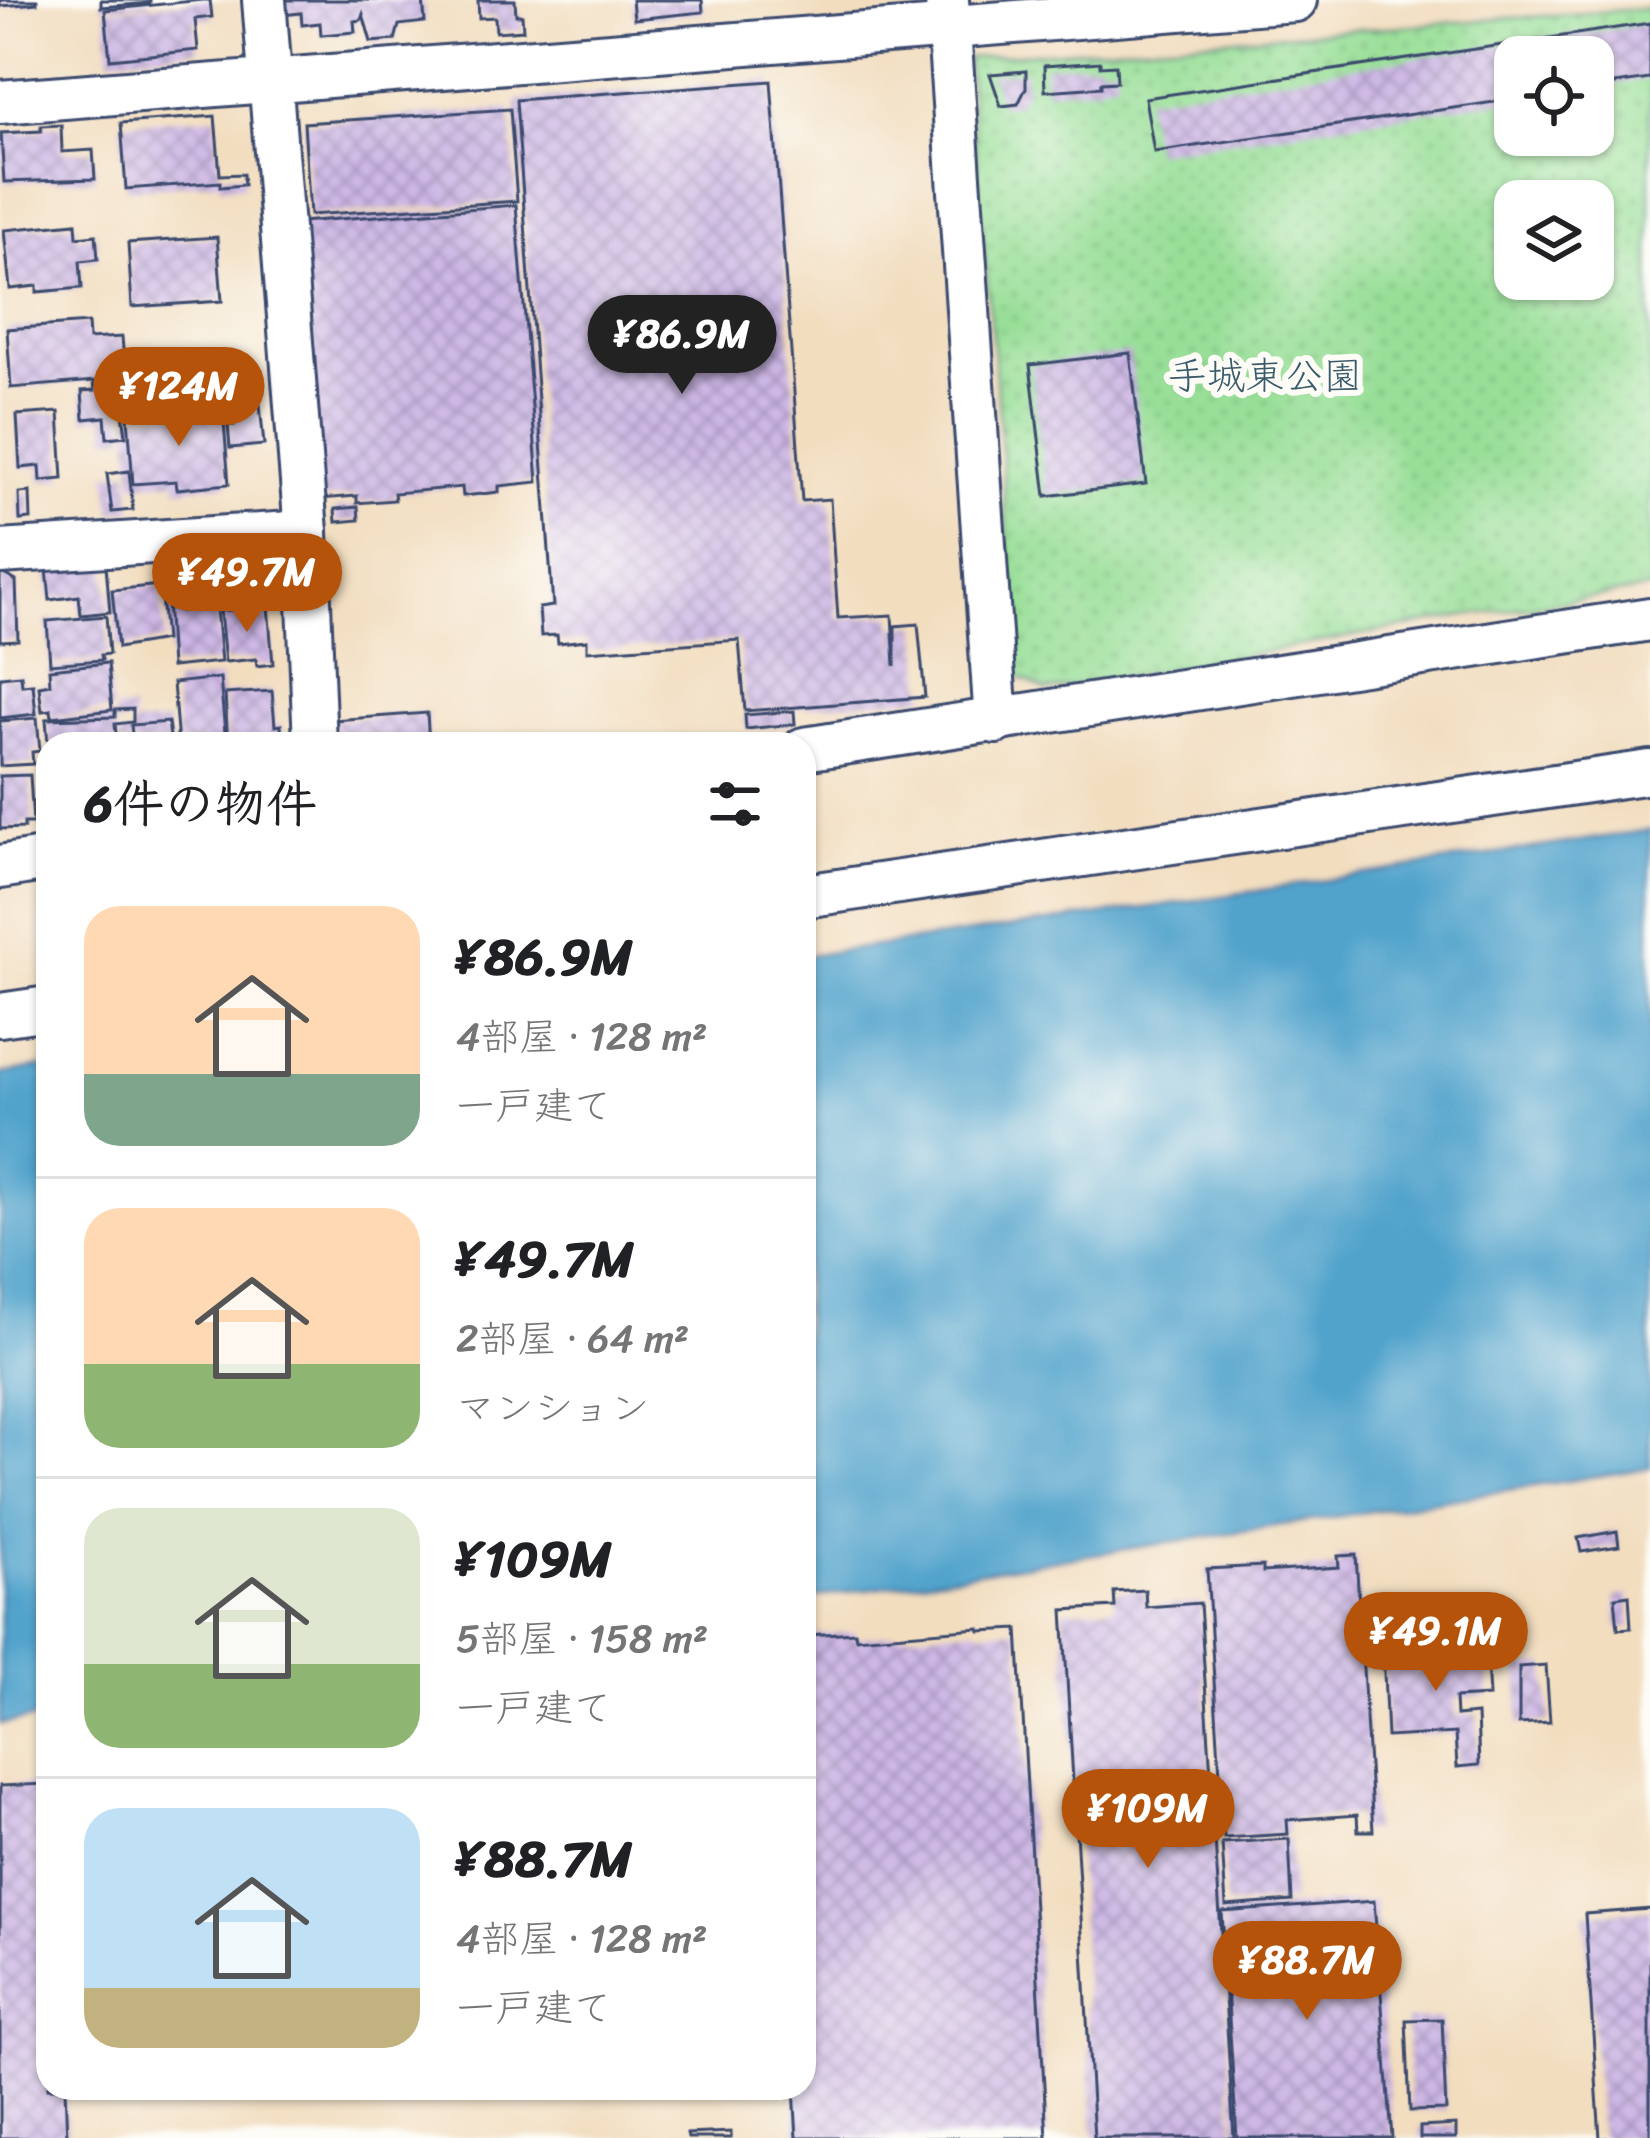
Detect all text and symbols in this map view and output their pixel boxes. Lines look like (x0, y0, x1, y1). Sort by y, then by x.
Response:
map controls (1494, 36, 1614, 300)
button: locate (1494, 36, 1614, 156)
button: layers (1494, 180, 1614, 300)
pin: ¥86.9M (584, 295, 780, 397)
text: ¥86.9M (615, 299, 749, 368)
park label: 手城東公園 (1167, 341, 1363, 410)
pin: ¥124M (95, 347, 263, 449)
text: ¥124M (120, 351, 238, 420)
pin: ¥49.7M (149, 533, 345, 635)
text: ¥49.7M (179, 537, 315, 606)
text: 6件の物件 (84, 759, 317, 849)
icon: filters (702, 771, 768, 837)
text: ¥86.9M (456, 912, 632, 1002)
icon: home (180, 954, 324, 1098)
text: 4部屋 · 128 m² (456, 1002, 707, 1071)
text: 一戸建て (456, 1071, 612, 1140)
text: ¥49.7M (456, 1214, 634, 1304)
icon: home (180, 1256, 324, 1400)
text: 2部屋 · 64 m² (456, 1304, 689, 1373)
text: マンション (456, 1373, 649, 1442)
text: ¥109M (456, 1514, 611, 1604)
icon: home (180, 1556, 324, 1700)
pin: ¥49.1M (1338, 1592, 1534, 1694)
text: ¥49.1M (1371, 1596, 1501, 1665)
text: 5部屋 · 158 m² (456, 1604, 708, 1673)
text: 一戸建て (456, 1673, 612, 1742)
pin: ¥109M (1064, 1769, 1232, 1871)
text: ¥109M (1089, 1773, 1207, 1842)
text: ¥88.7M (456, 1814, 632, 1904)
icon: home (180, 1856, 324, 2000)
text: 4部屋 · 128 m² (456, 1904, 707, 1973)
pin: ¥88.7M (1209, 1921, 1405, 2023)
text: ¥88.7M (1240, 1925, 1374, 1994)
text: 一戸建て (456, 1973, 612, 2042)

